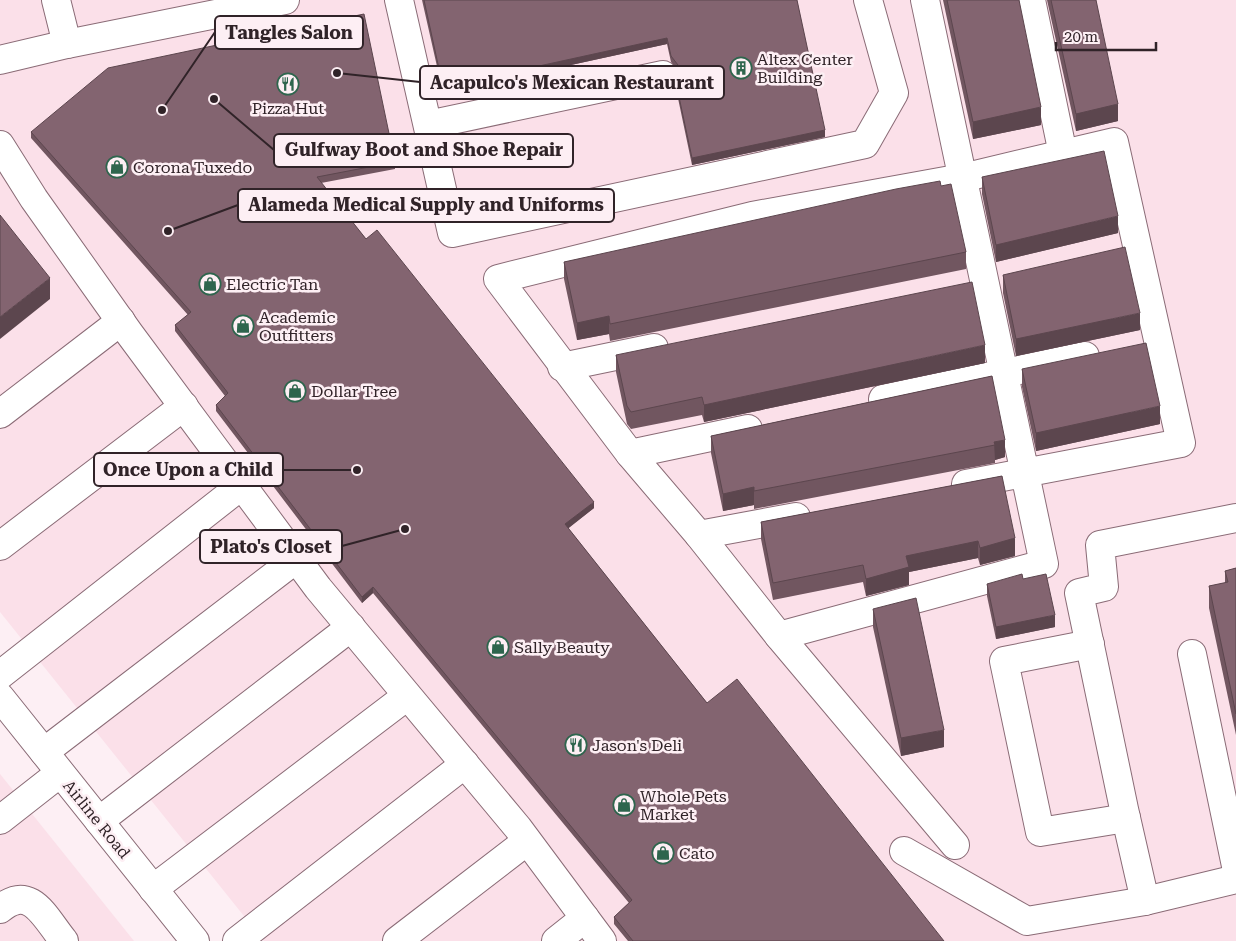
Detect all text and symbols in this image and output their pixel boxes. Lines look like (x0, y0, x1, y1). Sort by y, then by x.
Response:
callout: Tangles Salon (215, 16, 363, 49)
scale bar (1056, 20, 1156, 52)
text: Tangles Salon (225, 22, 353, 43)
text: 20 m (1064, 28, 1099, 46)
place label: Altex Center Building (757, 50, 853, 87)
building icon: Altex Center Building (729, 56, 753, 80)
callout: Acapulco's Mexican Restaurant (420, 66, 724, 99)
restaurant icon: Pizza Hut (276, 72, 300, 96)
text: Acapulco's Mexican Restaurant (430, 72, 714, 93)
place label: Pizza Hut (252, 99, 324, 118)
callout: Gulfway Boot and Shoe Repair (274, 134, 573, 167)
text: Gulfway Boot and Shoe Repair (285, 139, 563, 160)
shop icon: Corona Tuxedo (105, 155, 129, 179)
place label: Corona Tuxedo (133, 158, 252, 177)
callout: Alameda Medical Supply and Uniforms (238, 189, 614, 222)
text: Alameda Medical Supply and Uniforms (248, 194, 604, 215)
shop icon: Electric Tan (198, 272, 222, 296)
place label: Electric Tan (226, 275, 318, 294)
place label: Academic Outfitters (259, 308, 335, 345)
shop icon: Academic Outfitters (231, 314, 255, 338)
shop icon: Dollar Tree (283, 379, 307, 403)
place label: Dollar Tree (311, 382, 397, 401)
callout: Once Upon a Child (94, 453, 283, 486)
text: Once Upon a Child (103, 459, 273, 480)
callout: Plato's Closet (200, 530, 342, 563)
text: Plato's Closet (210, 536, 332, 557)
shop icon: Sally Beauty (486, 635, 510, 659)
place label: Sally Beauty (514, 638, 610, 657)
restaurant icon: Jason's Deli (564, 733, 588, 757)
place label: Jason's Deli (592, 736, 682, 755)
street label: Airline Road (59, 776, 134, 862)
place label: Whole Pets Market (640, 787, 727, 824)
shop icon: Whole Pets Market (612, 793, 636, 817)
shop icon: Cato (651, 841, 675, 865)
place label: Cato (679, 844, 715, 863)

